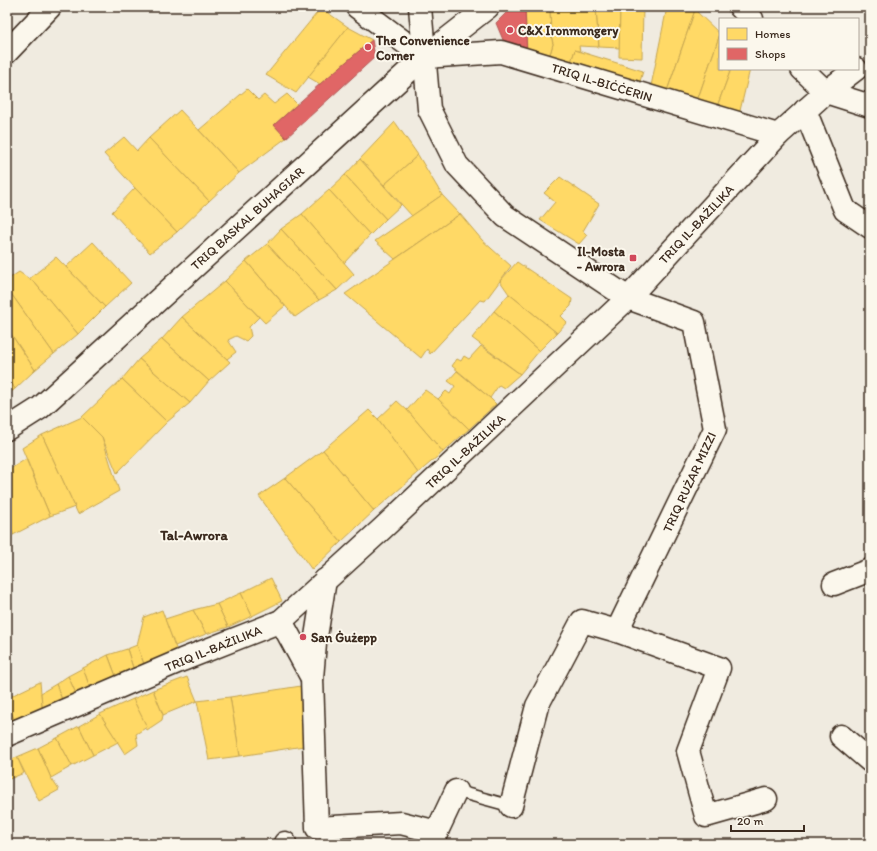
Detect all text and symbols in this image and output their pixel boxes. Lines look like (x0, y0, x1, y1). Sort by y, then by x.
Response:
legend (719, 18, 859, 70)
place label: C&X Ironmongery (518, 23, 619, 39)
marker: C&X Ironmongery (505, 25, 515, 35)
text: Homes (755, 27, 791, 41)
place label: The Convenience Corner (375, 33, 470, 63)
marker: The Convenience Corner (363, 42, 373, 52)
text: Shops (755, 47, 786, 61)
street label: TRIQ IL-BIĊĊERIN (550, 59, 654, 105)
street label: TRIQ BASKAL BUHAGIAR (188, 164, 307, 273)
street label: TRIQ IL-BAŻILIKA (656, 181, 737, 267)
place label: Il-Mosta - Awrora (577, 244, 626, 274)
marker: Il-Mosta - Awrora (628, 253, 638, 263)
street label: TRIQ IL-BAŻILIKA (423, 410, 509, 492)
street label: TRIQ RUŻAR MIZZI (660, 430, 719, 535)
district label: Tal-Awrora (159, 527, 228, 544)
street label: TRIQ IL-BAŻILIKA (163, 622, 264, 675)
place label: San Ġużepp (311, 630, 377, 646)
marker: San Ġużepp (298, 632, 308, 642)
scale bar (731, 807, 804, 833)
text: 20 m (737, 814, 764, 828)

